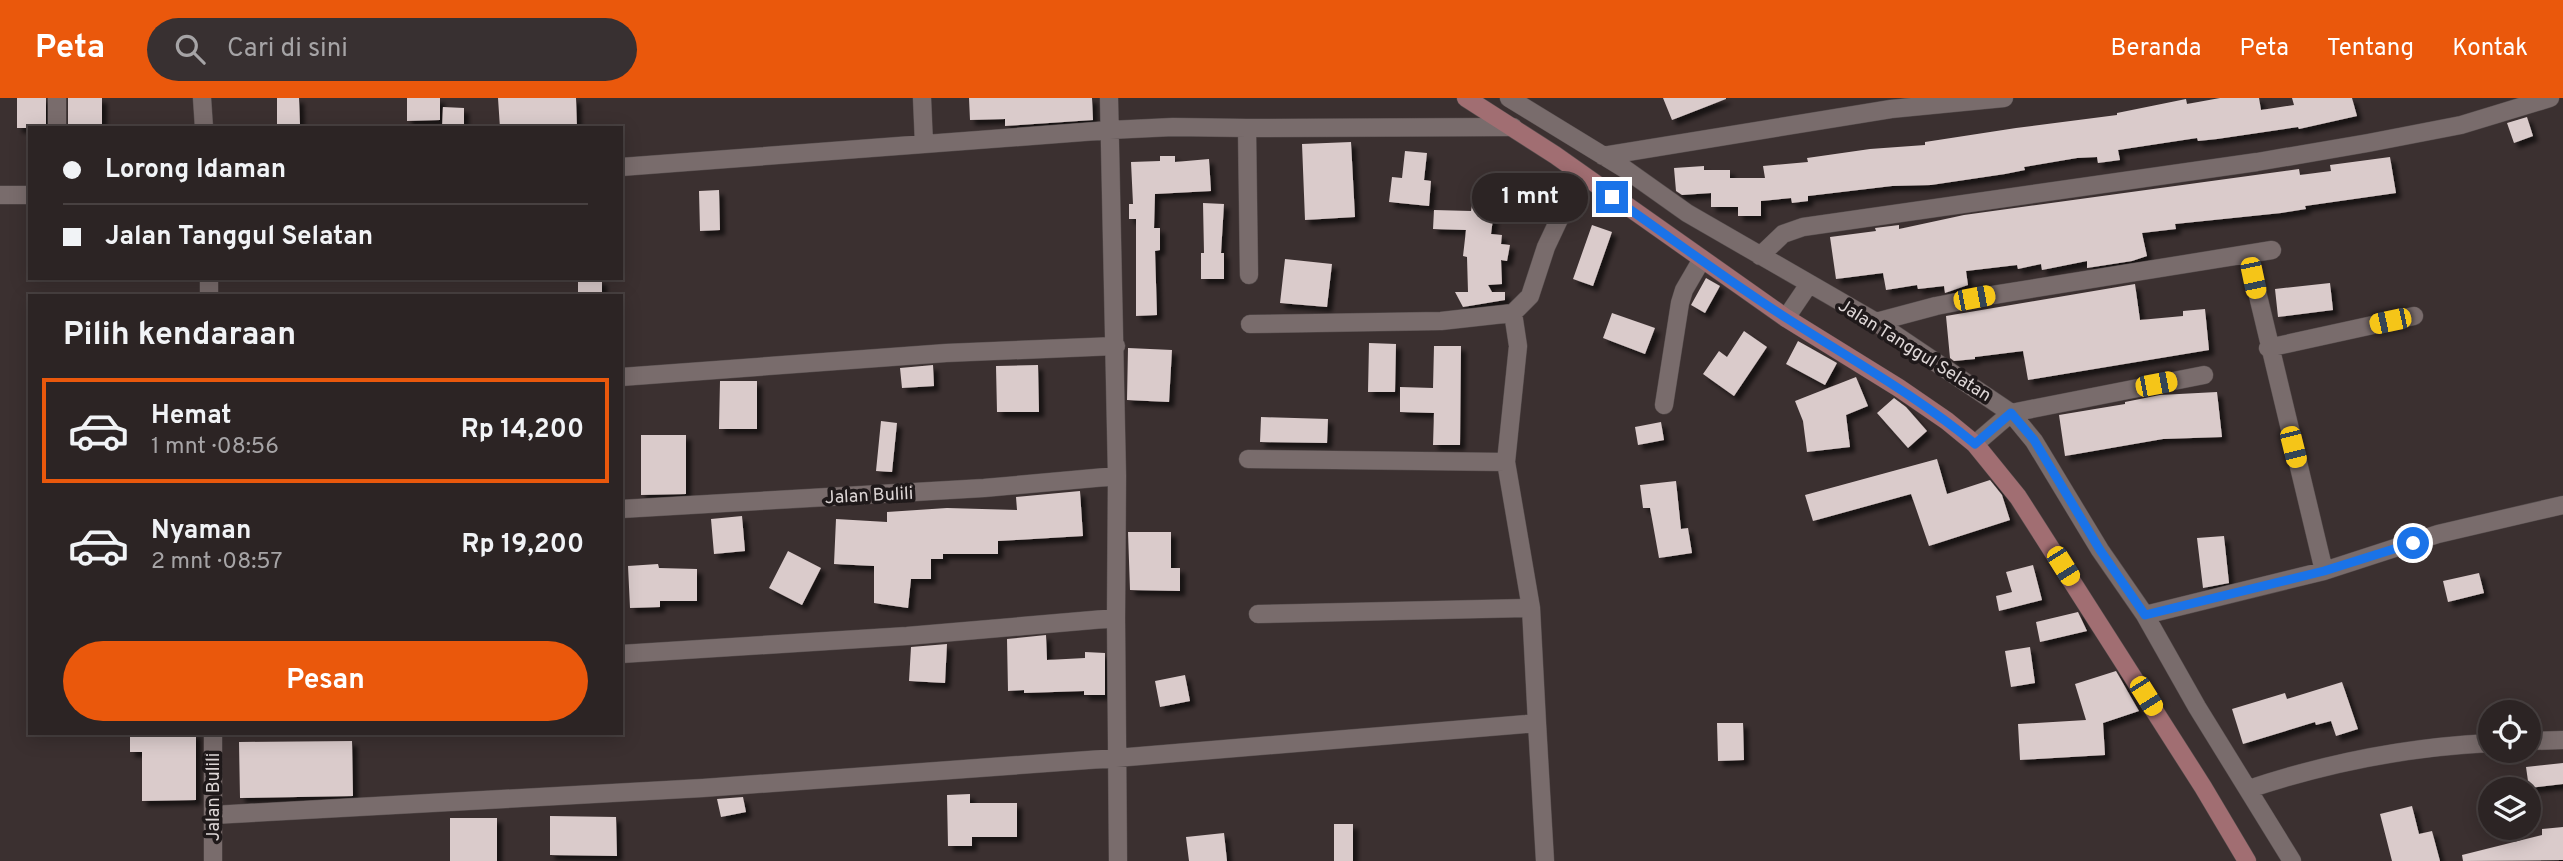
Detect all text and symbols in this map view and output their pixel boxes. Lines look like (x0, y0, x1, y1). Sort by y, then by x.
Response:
search box (147, 18, 637, 81)
text: Peta (35, 28, 105, 70)
icon: search (171, 30, 209, 68)
text: Cari di sini (227, 33, 348, 66)
text: Beranda (2111, 34, 2202, 64)
text: Peta (2240, 34, 2289, 64)
text: Tentang (2327, 34, 2414, 64)
text: Kontak (2452, 34, 2528, 64)
text: Lorong Idaman (105, 154, 286, 187)
callout: 1 mnt (1472, 172, 1588, 222)
route end (1596, 181, 1628, 213)
text: 1 mnt (1501, 183, 1559, 212)
text: Jalan Tanggul Selatan (105, 221, 373, 254)
car (2239, 255, 2268, 301)
car (1952, 284, 1997, 312)
street label: Jalan Tanggul Selatan (1833, 295, 1995, 408)
car (2368, 306, 2413, 336)
text: Pilih kendaraan (63, 316, 296, 356)
car (2134, 370, 2179, 398)
icon: car (67, 399, 130, 462)
text: Hemat (151, 400, 231, 433)
text: Rp 14,200 (461, 414, 584, 447)
car (2278, 424, 2309, 470)
text: 1 mnt · 08:56 (151, 433, 279, 462)
street label: Jalan Bulili (824, 483, 914, 510)
icon: car (67, 514, 130, 577)
text: Nyaman (151, 515, 251, 548)
route start (2397, 527, 2429, 559)
text: Rp 19,200 (462, 529, 584, 562)
car (2043, 543, 2084, 589)
text: 2 mnt · 08:57 (151, 548, 282, 577)
button: Pesan (63, 641, 588, 721)
car (2126, 673, 2167, 719)
map controls (2478, 700, 2541, 840)
button: locate (2478, 700, 2541, 763)
street label: Jalan Bulili (203, 753, 226, 841)
button: layers (2478, 777, 2541, 840)

